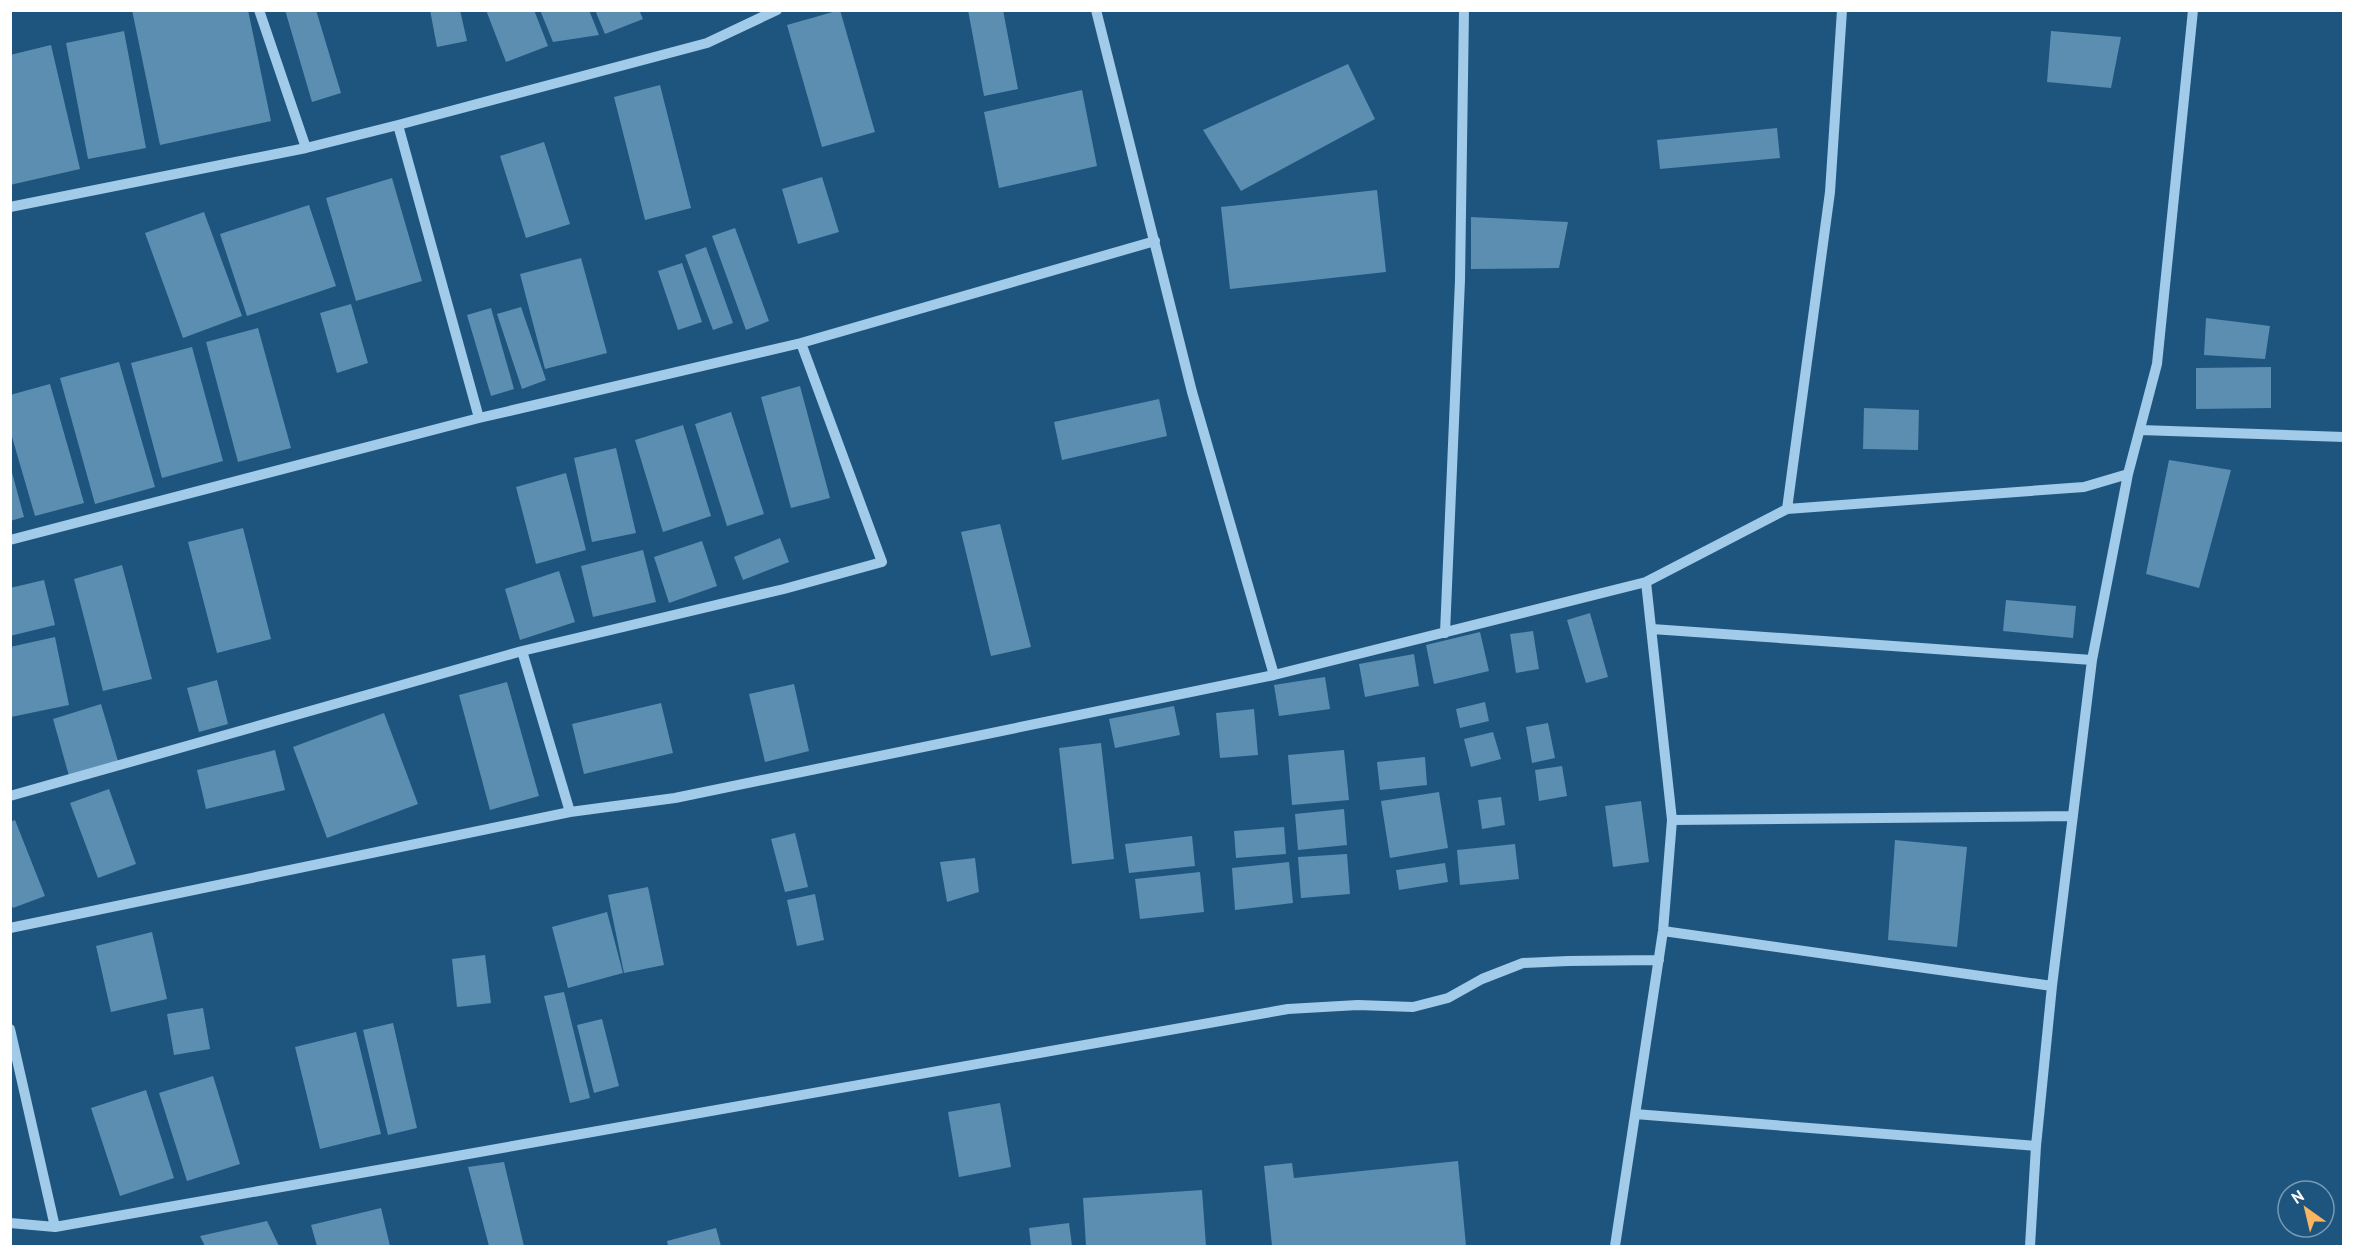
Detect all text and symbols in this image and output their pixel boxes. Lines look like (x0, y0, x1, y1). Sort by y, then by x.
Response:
north arrow (2276, 1179, 2336, 1239)
text: N (2288, 1185, 2308, 1208)

